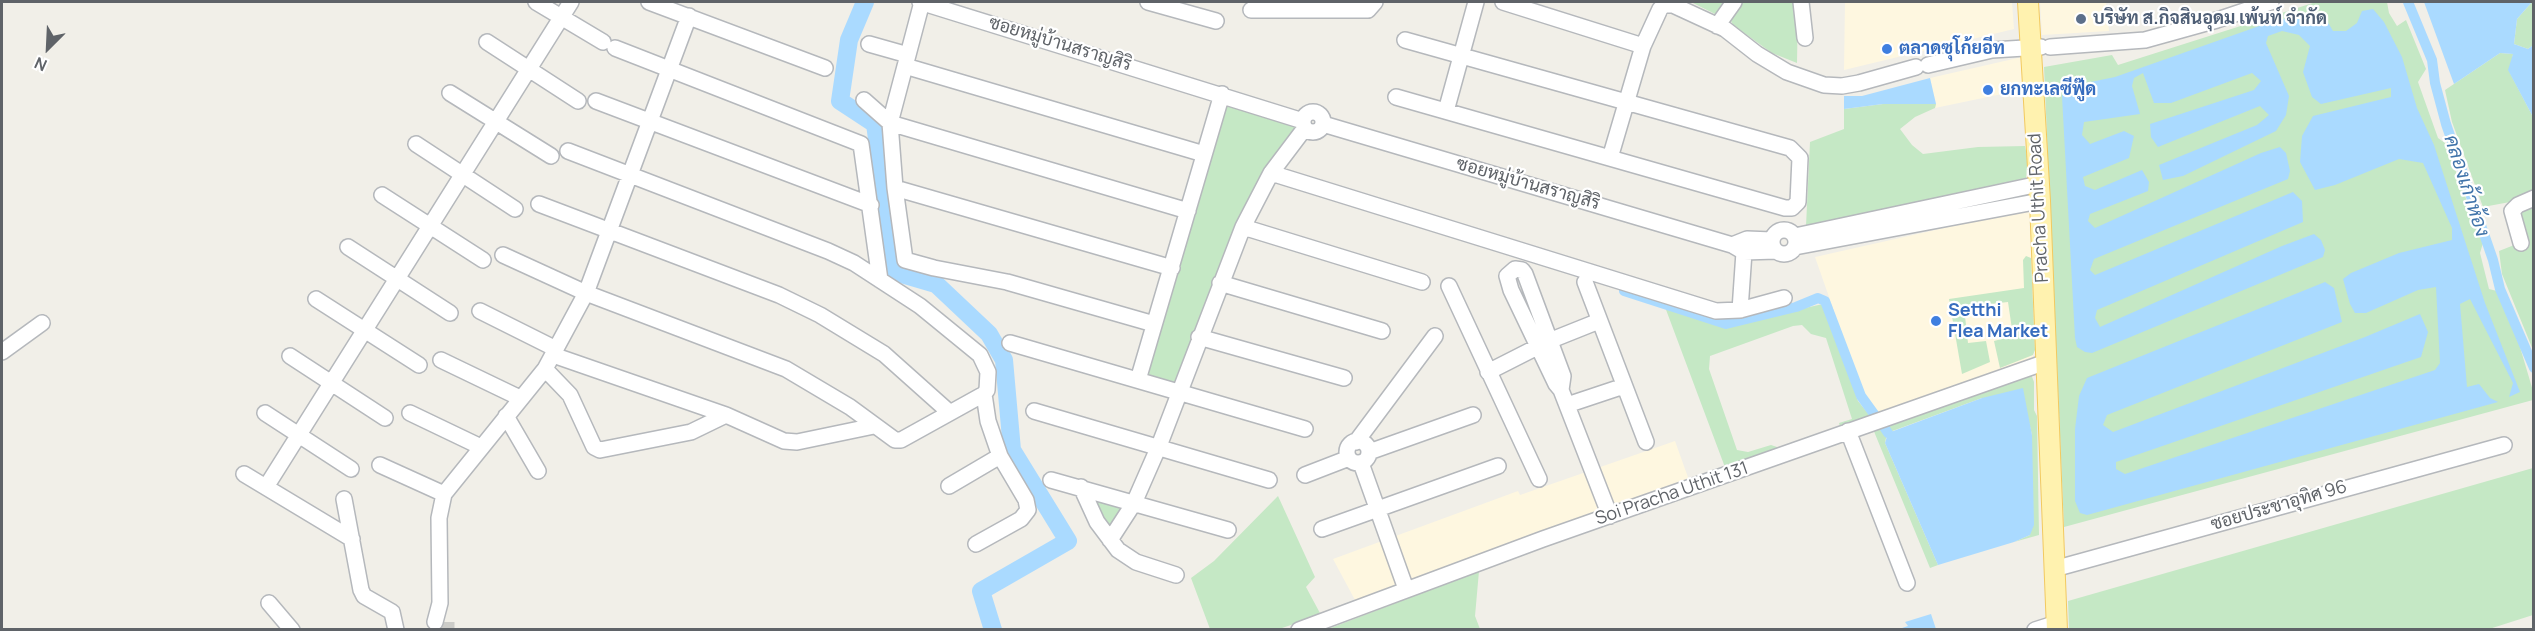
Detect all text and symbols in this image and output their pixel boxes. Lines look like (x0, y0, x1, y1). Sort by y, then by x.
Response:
place label: บริษัท ส.กิจสินอุดม เพ้นท์ จำกัด (2093, 8, 2327, 30)
street label: ซอยหมู่บ้านสราญสิริ (986, 12, 1134, 76)
marker: บริษัท ส.กิจสินอุดม เพ้นท์ จำกัด (2074, 12, 2088, 26)
north arrow (18, 18, 78, 78)
place label: ตลาดซุโก้ยอีท (1899, 38, 2005, 60)
marker: ตลาดซุโก้ยอีท (1880, 42, 1894, 56)
text: N (31, 52, 50, 77)
place label: ยกทะเลซีฟู๊ด (2000, 79, 2096, 101)
marker: ยกทะเลซีฟู๊ด (1981, 83, 1995, 97)
water label: คลองเก้าห้อง (2438, 132, 2494, 240)
street label: Pracha Uthit Road (2024, 133, 2054, 283)
street label: ซอยหมู่บ้านสราญสิริ (1454, 153, 1602, 215)
place label: Setthi Flea Market (1948, 300, 2048, 342)
marker: Setthi Flea Market (1929, 314, 1943, 328)
street label: Soi Pracha Uthit 131 (1593, 458, 1751, 530)
street label: ซอยประชาอุทิศ 96 (2208, 476, 2350, 536)

